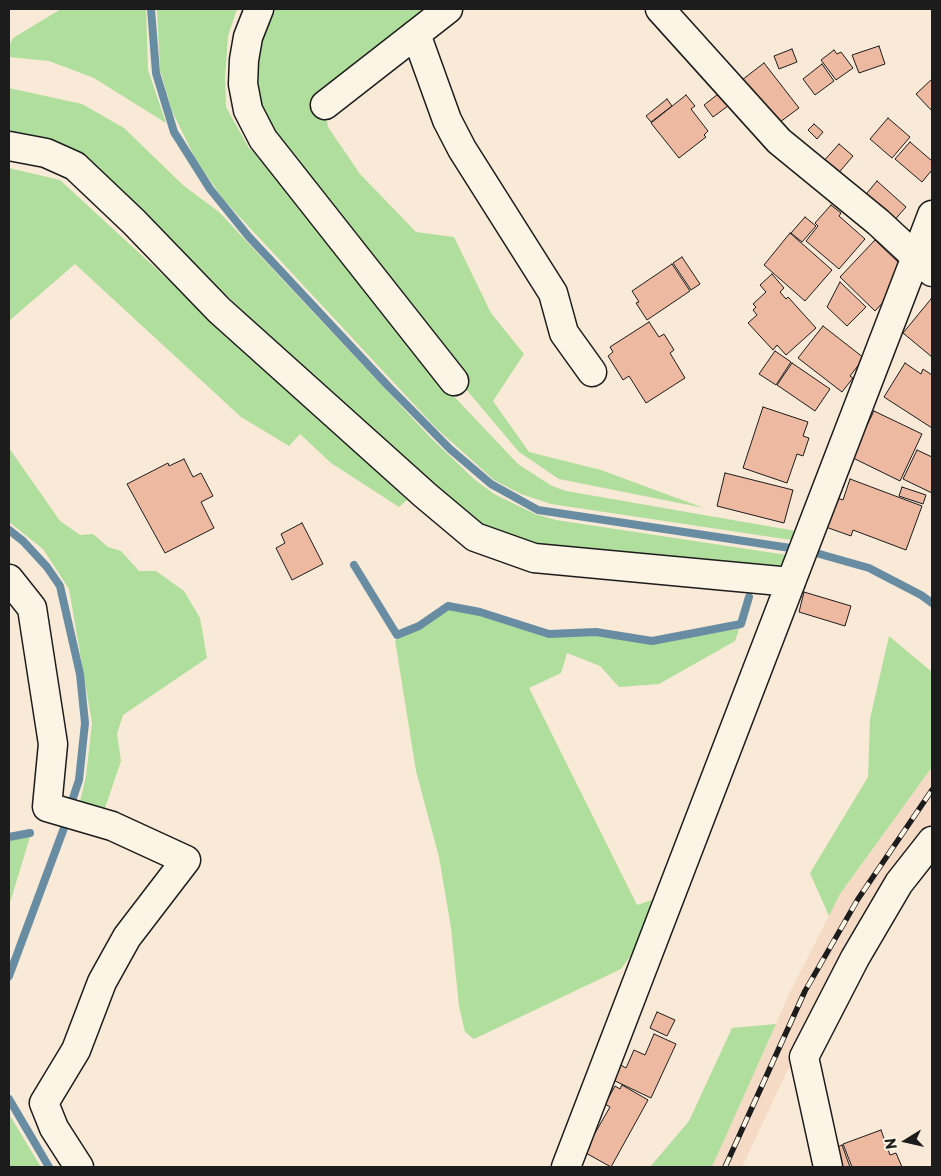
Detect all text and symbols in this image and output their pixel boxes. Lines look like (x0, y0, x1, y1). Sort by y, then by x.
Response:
north arrow (881, 1116, 931, 1166)
text: N (879, 1136, 902, 1151)

